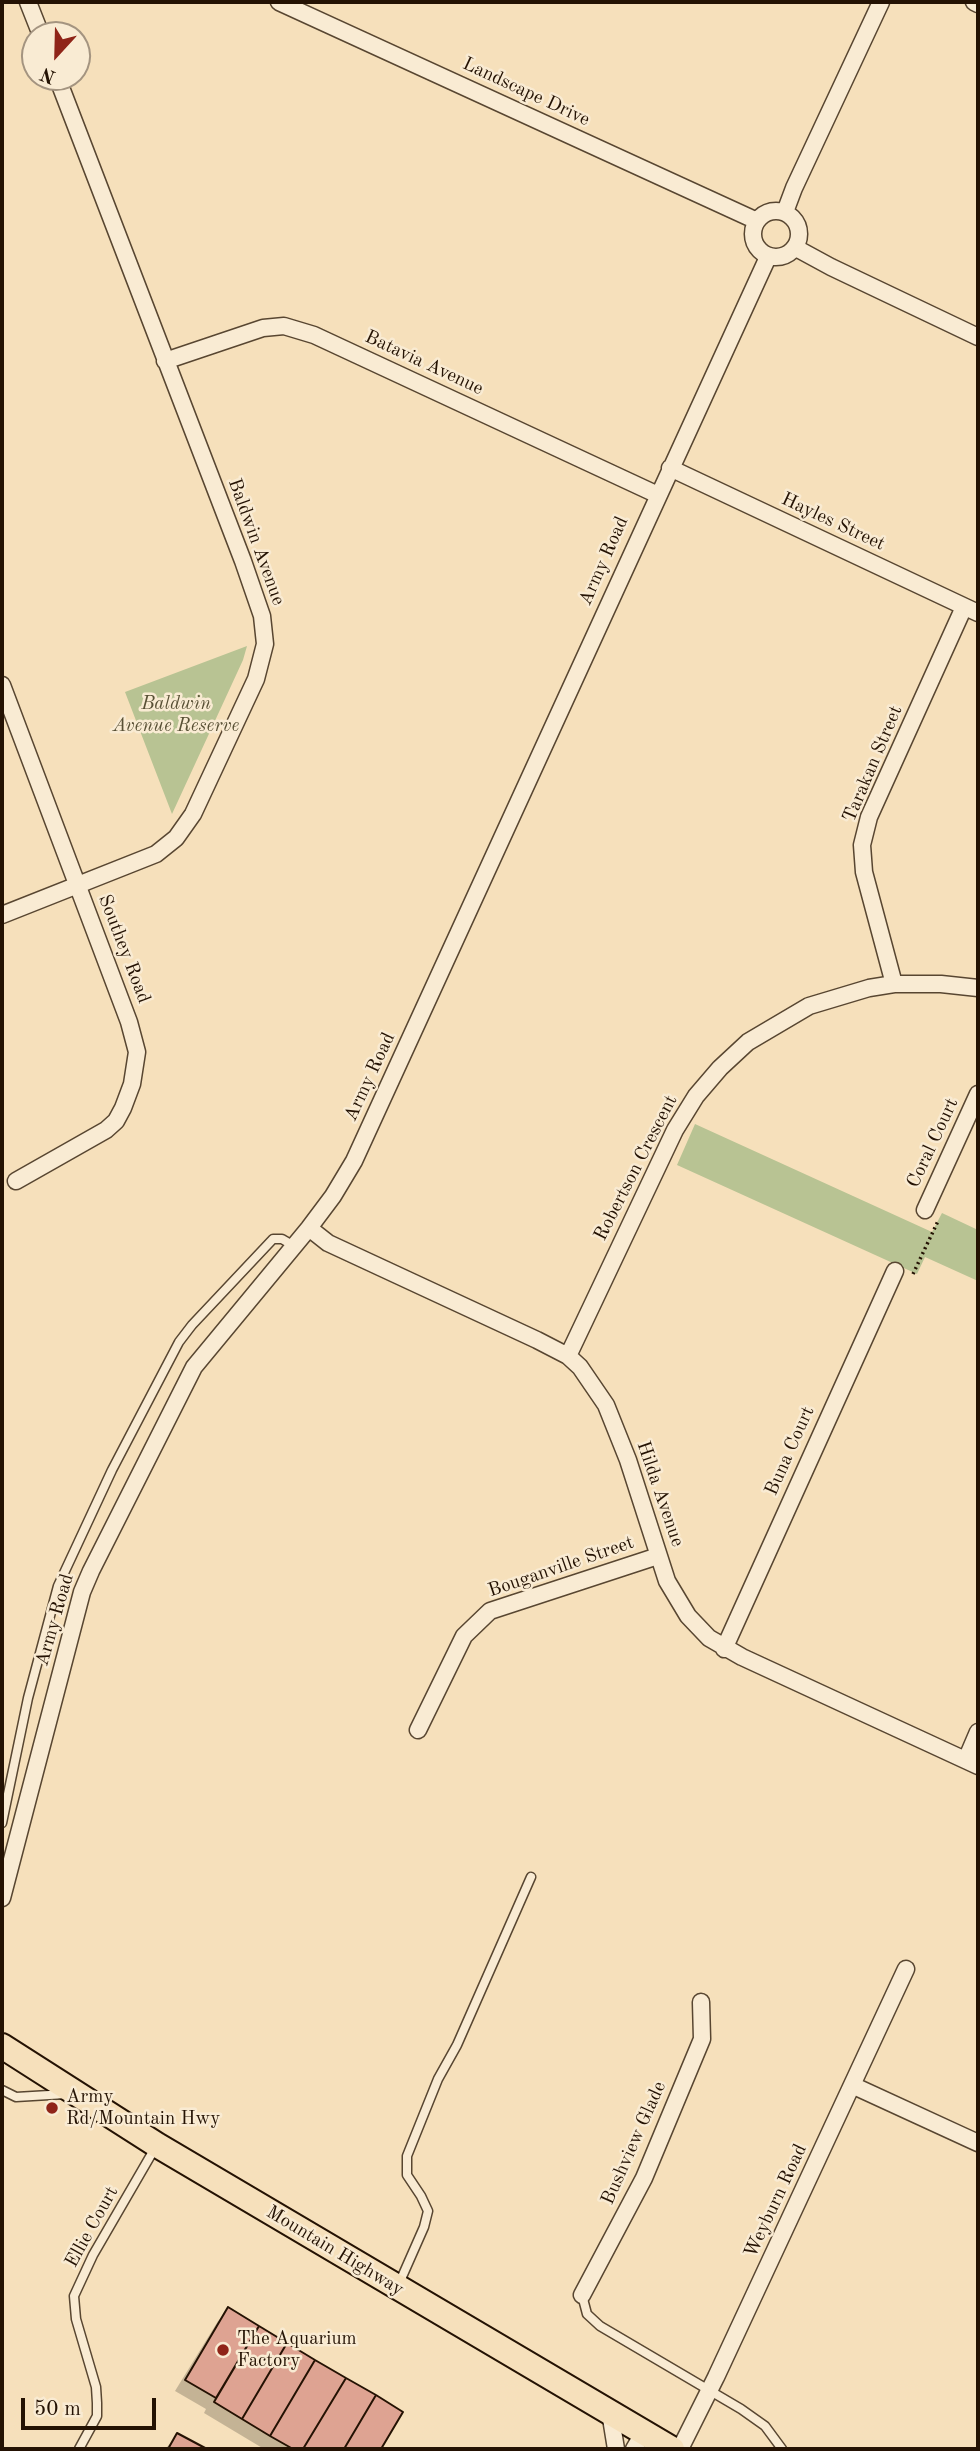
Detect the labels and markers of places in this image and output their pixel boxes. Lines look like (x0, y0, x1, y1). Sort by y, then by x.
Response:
place label: Army Rd/Mountain Hwy (66, 2086, 220, 2130)
marker: Army Rd/Mountain Hwy (44, 2100, 60, 2116)
place label: The Aquarium Factory (237, 2328, 357, 2372)
marker: The Aquarium Factory (215, 2342, 231, 2358)

